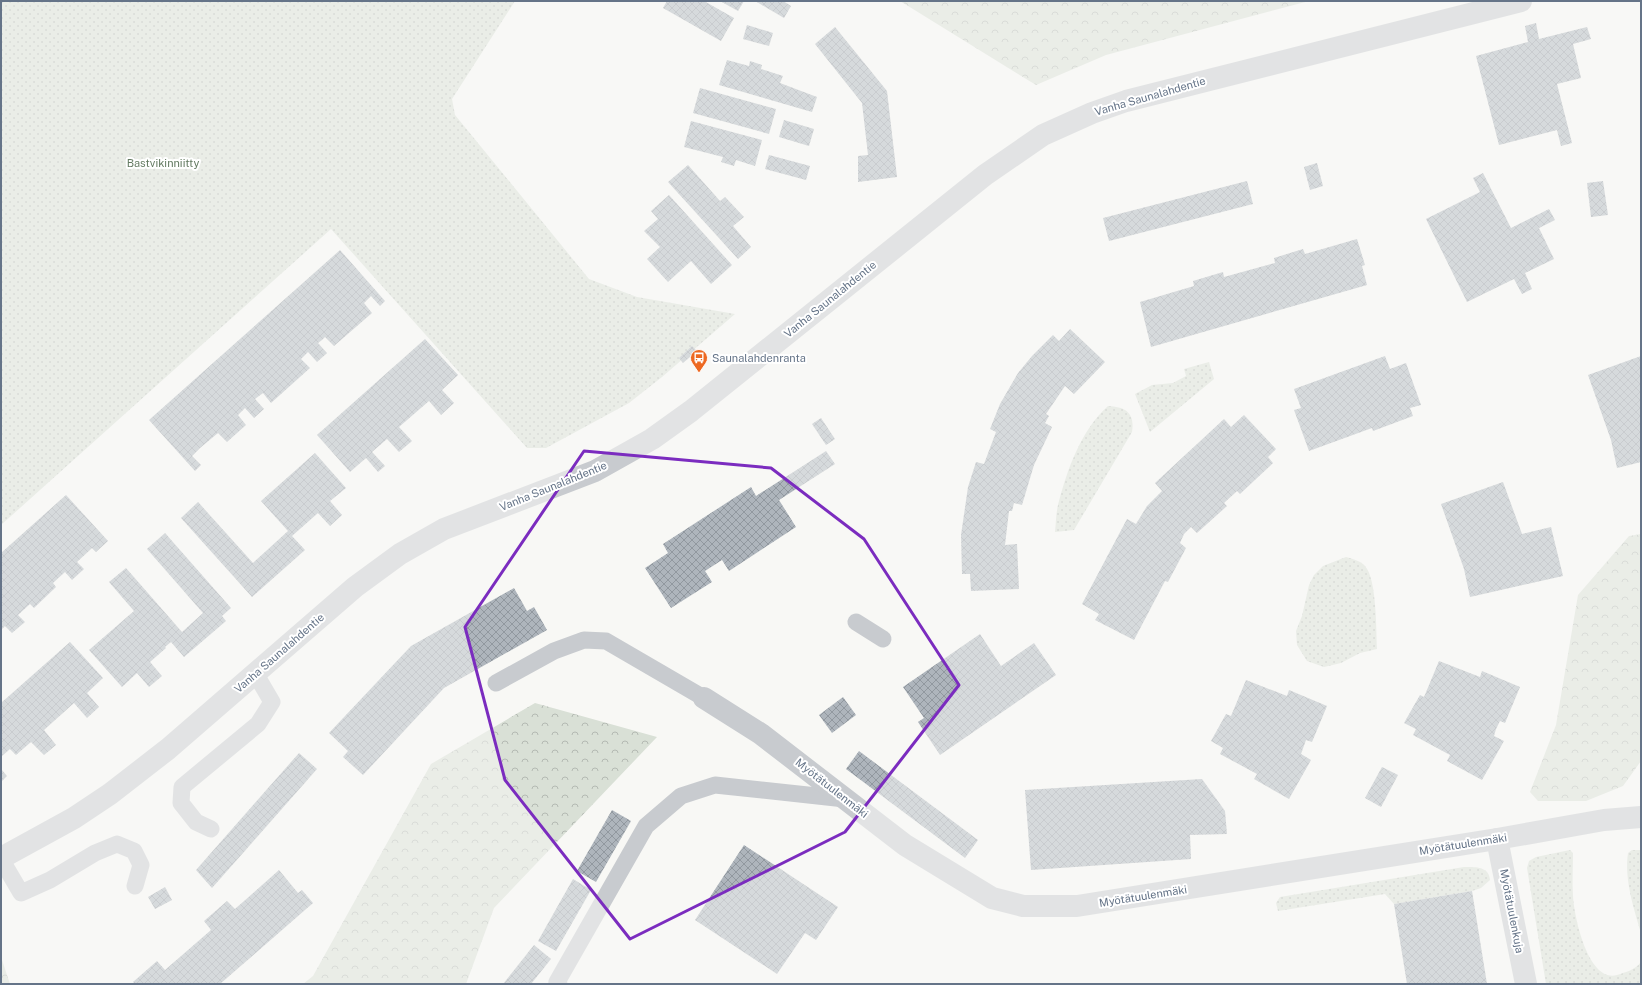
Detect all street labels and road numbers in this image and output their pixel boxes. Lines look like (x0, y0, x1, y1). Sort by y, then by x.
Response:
street label: Vanha Saunalahdentie (1093, 74, 1207, 118)
street label: Vanha Saunalahdentie (782, 258, 878, 340)
street label: Vanha Saunalahdentie (498, 459, 608, 513)
street label: Vanha Saunalahdentie (232, 611, 326, 695)
street label: Myötätuulenmäki (793, 756, 871, 820)
street label: Myötätuulenmäki (1418, 831, 1508, 857)
street label: Myötätuulenkuja (1498, 868, 1526, 954)
street label: Myötätuulenmäki (1098, 883, 1188, 909)

